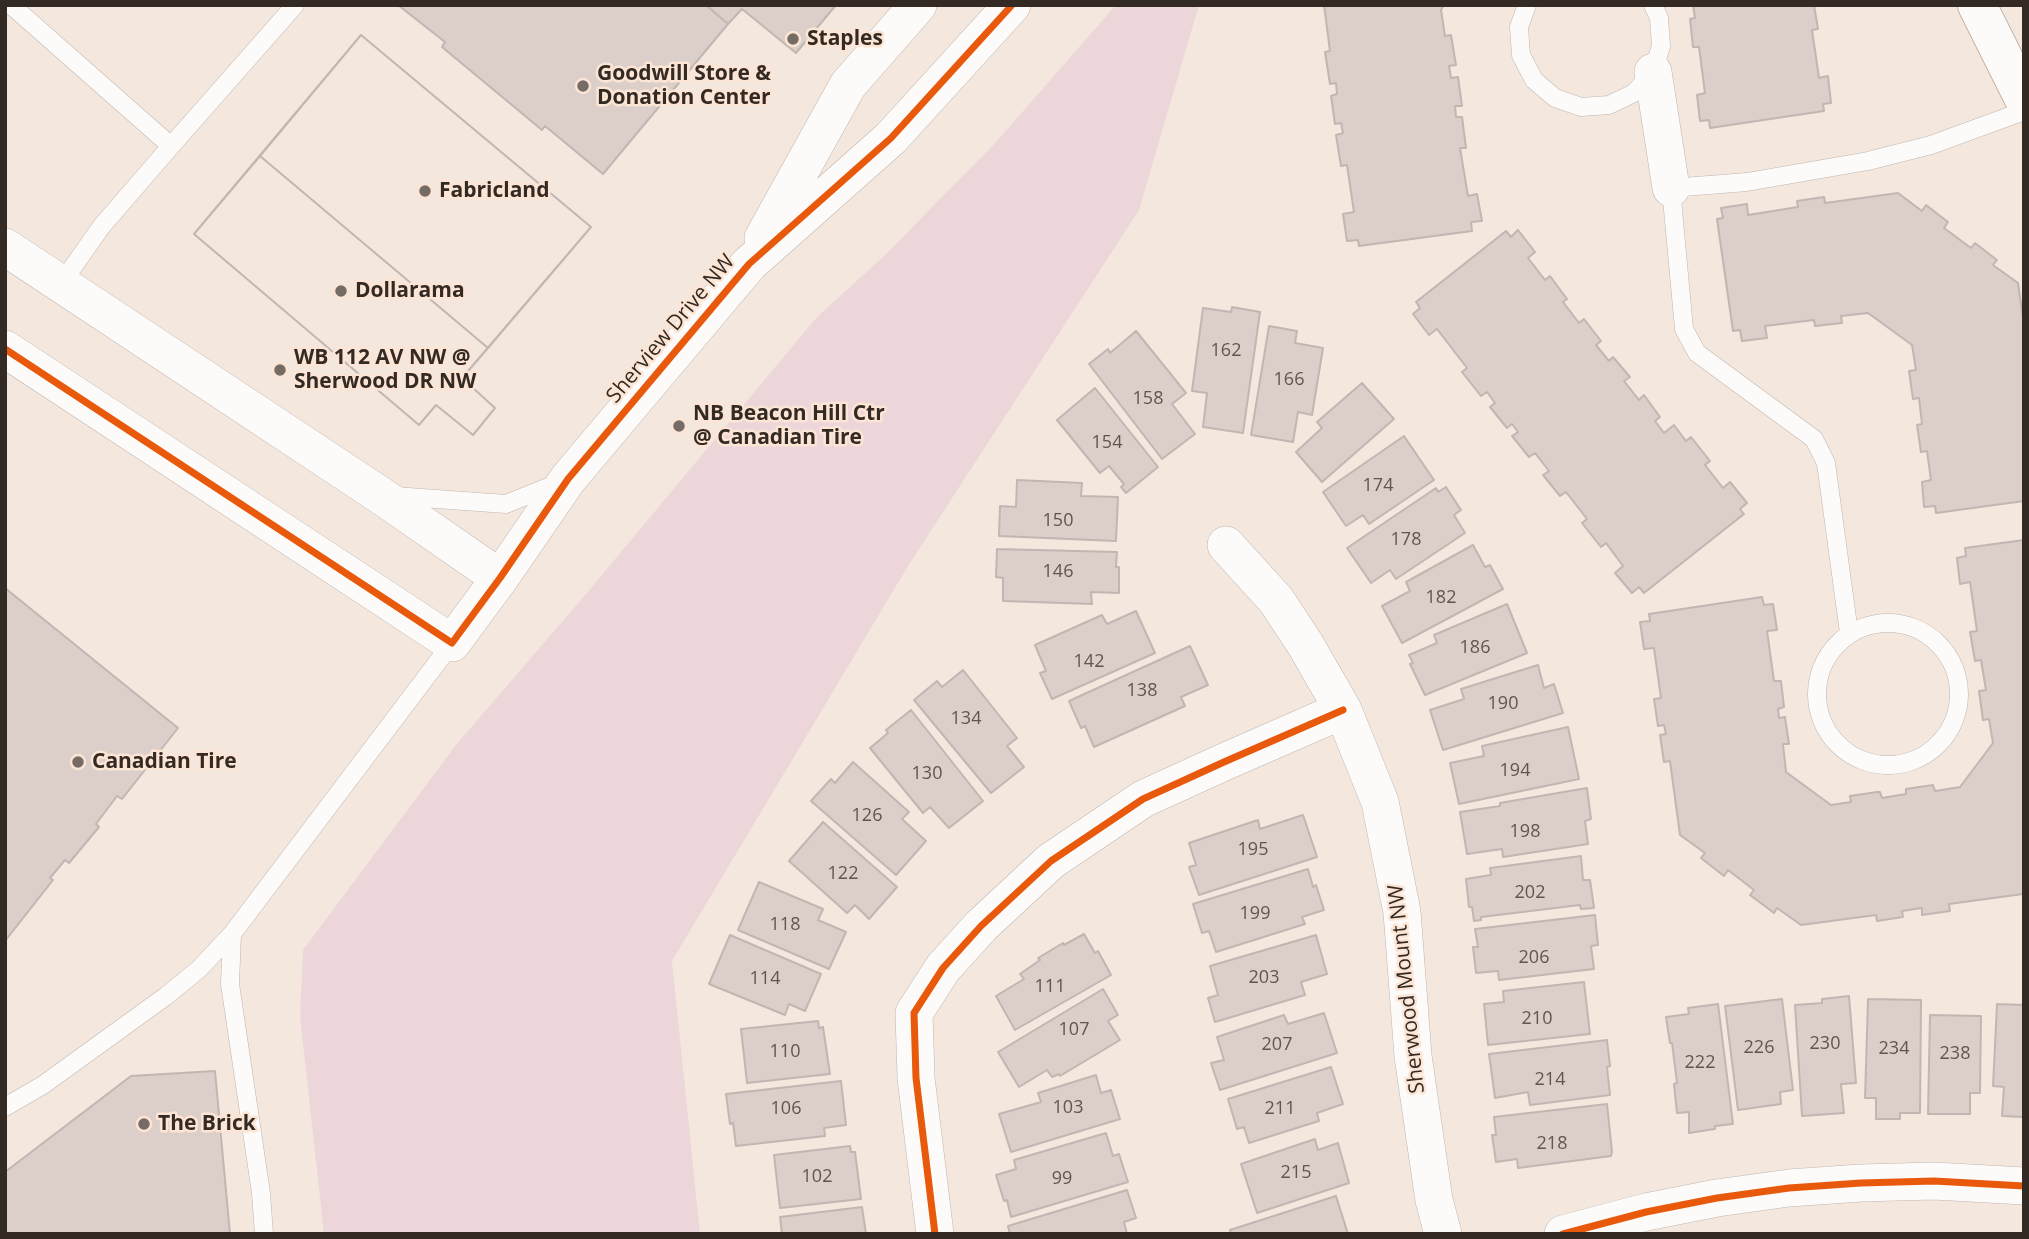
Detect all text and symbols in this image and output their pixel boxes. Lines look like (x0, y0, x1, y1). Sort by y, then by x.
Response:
place label: Staples (807, 26, 883, 52)
marker: Staples (785, 31, 801, 47)
place label: Goodwill Store & Donation Center (597, 61, 771, 111)
marker: Goodwill Store & Donation Center (575, 78, 591, 94)
place label: Fabricland (439, 178, 549, 204)
marker: Fabricland (417, 183, 433, 199)
street label: Sherview Drive NW (602, 250, 740, 408)
place label: Dollarama (355, 278, 465, 304)
marker: Dollarama (333, 283, 349, 299)
house number: 162 (1211, 340, 1241, 362)
place label: WB 112 AV NW @ Sherwood DR NW (294, 345, 476, 395)
marker: WB 112 AV NW @ Sherwood DR NW (272, 362, 288, 378)
house number: 166 (1274, 369, 1304, 391)
house number: 158 (1133, 388, 1163, 410)
place label: NB Beacon Hill Ctr @ Canadian Tire (693, 401, 885, 451)
marker: NB Beacon Hill Ctr @ Canadian Tire (671, 418, 687, 434)
house number: 154 (1092, 432, 1122, 454)
house number: 174 (1363, 475, 1393, 497)
house number: 150 (1043, 510, 1073, 532)
house number: 178 (1391, 529, 1421, 551)
house number: 146 (1043, 561, 1073, 583)
house number: 182 (1426, 587, 1456, 609)
house number: 186 (1460, 637, 1490, 659)
house number: 142 (1074, 651, 1104, 673)
house number: 138 (1127, 680, 1157, 702)
house number: 190 (1488, 693, 1518, 715)
house number: 134 (951, 708, 981, 730)
place label: Canadian Tire (92, 749, 237, 775)
marker: Canadian Tire (70, 754, 86, 770)
house number: 194 (1500, 760, 1530, 782)
house number: 130 (912, 763, 942, 785)
house number: 126 (852, 805, 882, 827)
house number: 198 (1510, 821, 1540, 843)
house number: 195 (1238, 839, 1268, 861)
house number: 122 (828, 863, 858, 885)
house number: 202 (1515, 882, 1545, 904)
street label: Sherwood Mount NW (1383, 883, 1431, 1095)
house number: 199 (1240, 903, 1270, 925)
house number: 118 (770, 914, 800, 936)
house number: 206 (1519, 947, 1549, 969)
house number: 203 (1249, 967, 1279, 989)
house number: 114 (750, 968, 780, 990)
house number: 111 (1035, 976, 1065, 998)
house number: 210 (1522, 1008, 1552, 1030)
house number: 107 (1059, 1019, 1089, 1041)
house number: 230 (1810, 1033, 1840, 1055)
house number: 207 (1262, 1034, 1292, 1056)
house number: 226 (1744, 1037, 1774, 1059)
house number: 234 (1879, 1038, 1909, 1060)
house number: 110 (770, 1041, 800, 1063)
house number: 238 (1940, 1043, 1970, 1065)
house number: 222 (1685, 1052, 1715, 1074)
house number: 214 (1535, 1069, 1565, 1091)
house number: 103 (1053, 1097, 1083, 1119)
house number: 106 (771, 1098, 801, 1120)
house number: 211 (1265, 1098, 1295, 1120)
place label: The Brick (158, 1111, 256, 1137)
marker: The Brick (136, 1116, 152, 1132)
house number: 218 (1537, 1133, 1567, 1155)
house number: 215 (1281, 1162, 1311, 1184)
house number: 102 (802, 1166, 832, 1188)
house number: 99 (1052, 1168, 1072, 1190)

